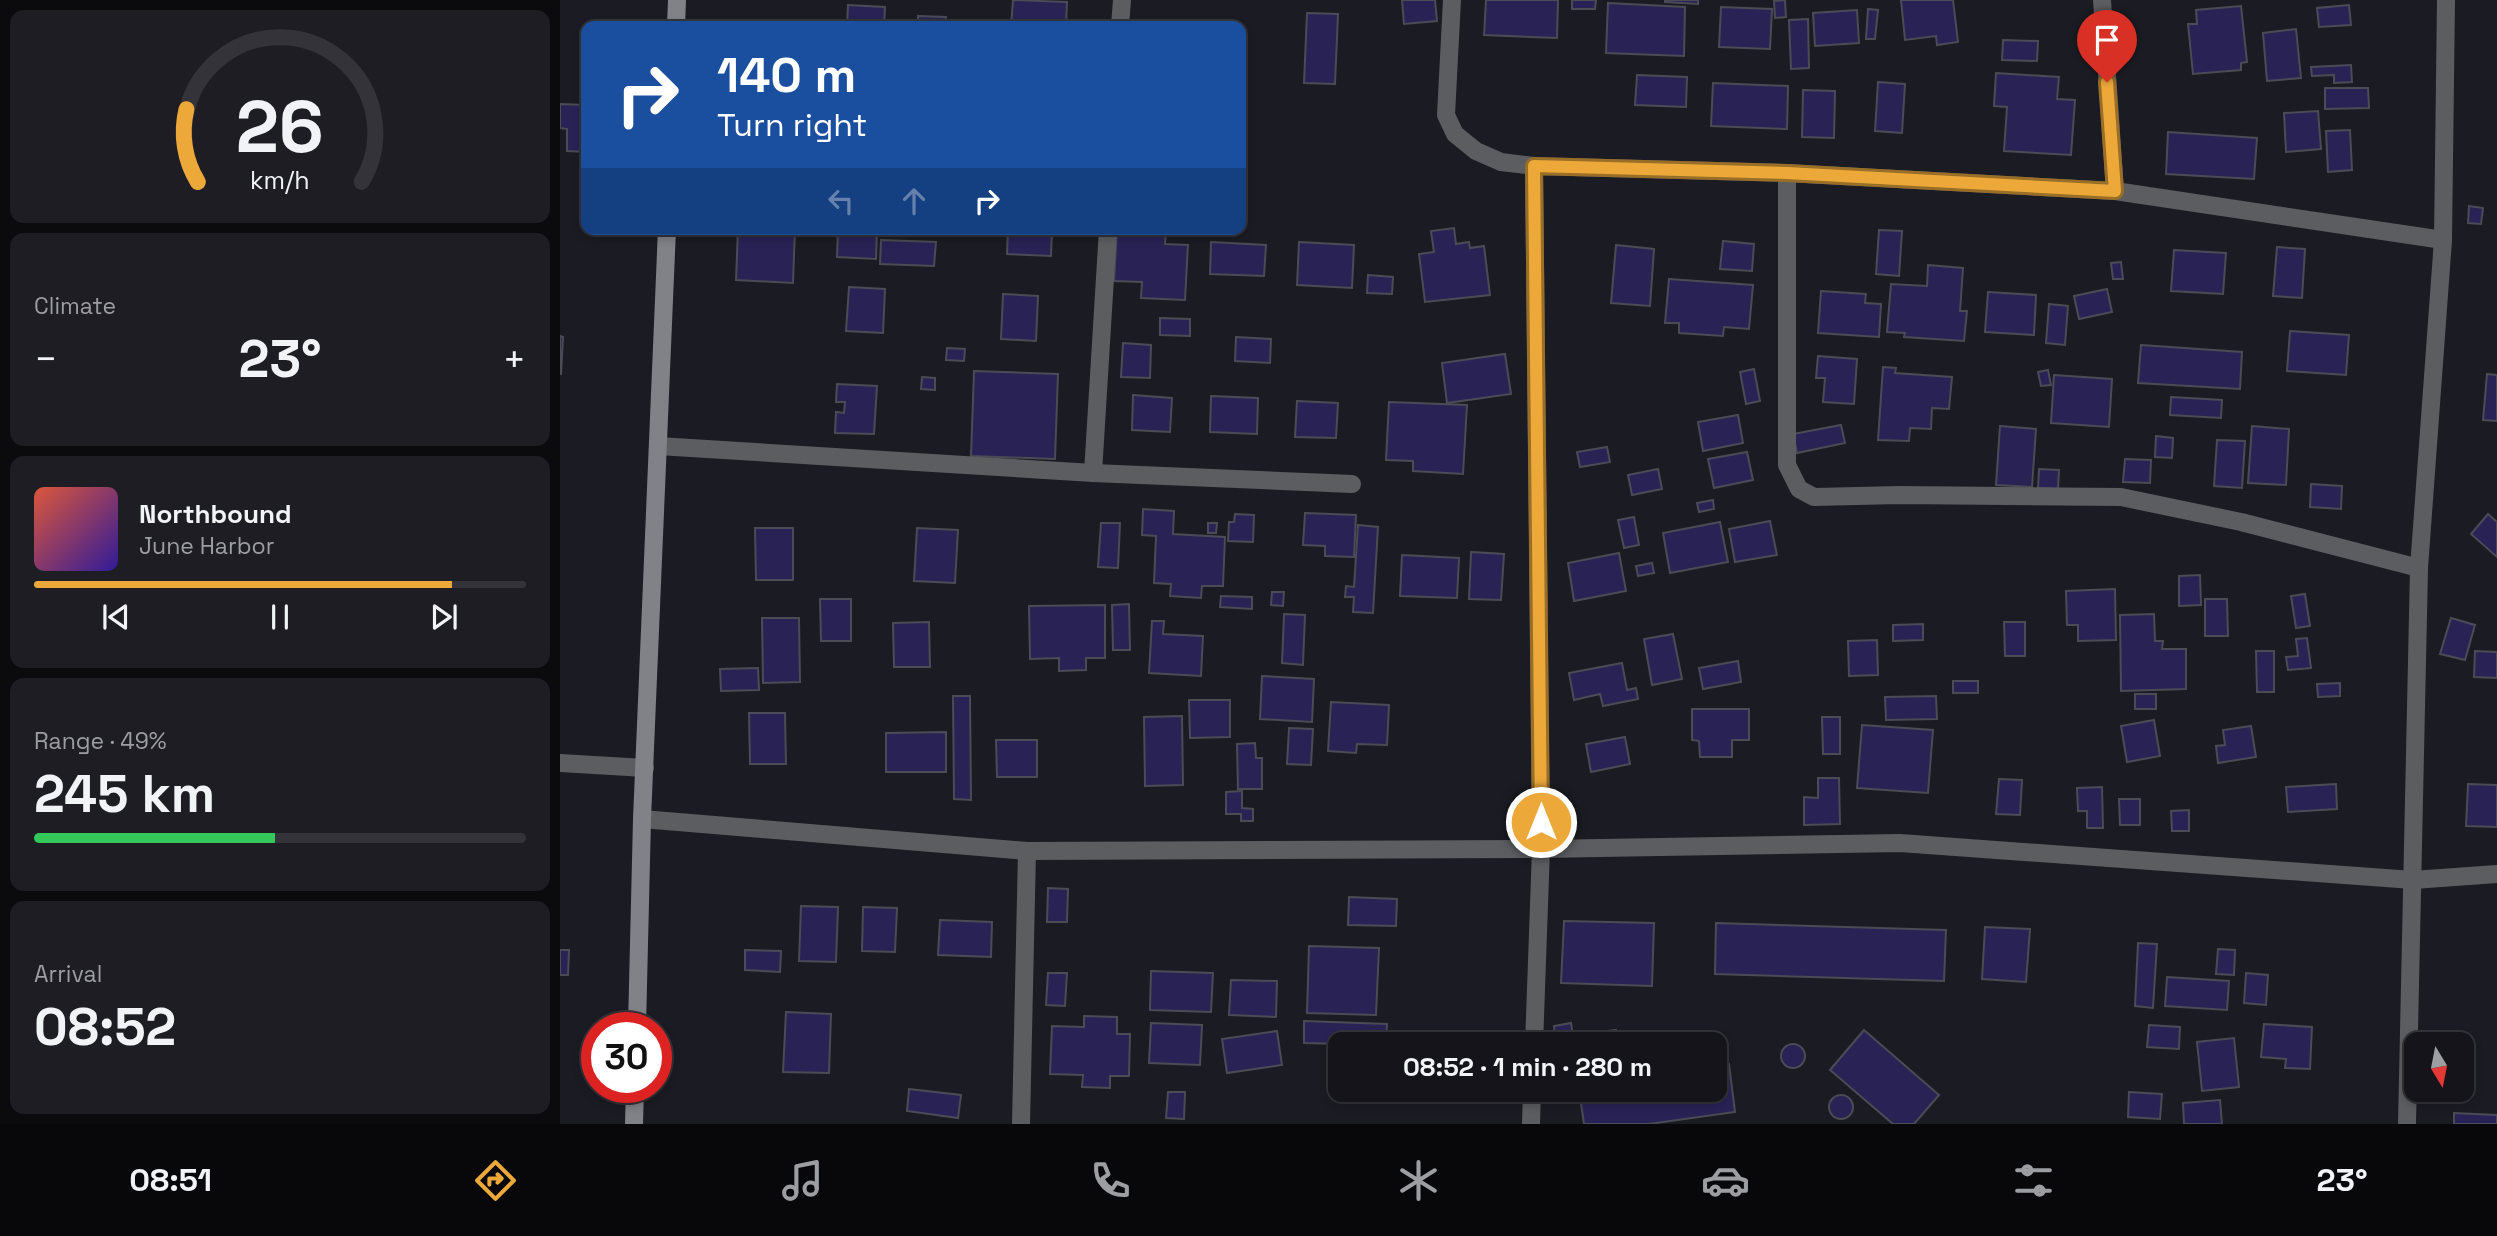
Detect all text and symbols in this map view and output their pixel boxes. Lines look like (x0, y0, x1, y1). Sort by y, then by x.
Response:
pin (2077, 10, 2137, 82)
icon: arrive (2088, 21, 2126, 59)
text: 140 m (717, 44, 856, 106)
icon: right (602, 49, 693, 140)
text: 26 (236, 81, 324, 174)
text: Turn right (717, 105, 867, 145)
text: km/h (250, 164, 310, 196)
icon: left (822, 182, 860, 220)
icon: ahead (895, 182, 933, 220)
icon: right (968, 182, 1006, 220)
text: Climate (34, 291, 116, 321)
text: 23° (239, 326, 322, 392)
text: − (34, 335, 58, 383)
text: + (502, 335, 526, 383)
text: Northbound (139, 497, 292, 531)
text: June Harbor (139, 531, 274, 561)
icon: previous (97, 598, 135, 636)
icon: pause (261, 598, 299, 636)
icon: next (425, 598, 463, 636)
text: Range · 49% (34, 726, 167, 756)
text: 245 km (34, 761, 215, 827)
position arrow (1504, 785, 1578, 859)
text: Arrival (34, 959, 102, 989)
text: 08:52 (34, 994, 176, 1060)
speed limit sign: 30 (581, 1012, 672, 1103)
north arrow (2404, 1032, 2474, 1102)
map controls (2404, 1032, 2474, 1102)
text: 08:52 · 1 min · 280 m (1403, 1050, 1652, 1084)
icon: directions (471, 1156, 520, 1205)
icon: music (778, 1156, 827, 1205)
icon: phone (1086, 1156, 1135, 1205)
icon: climate (1394, 1156, 1443, 1205)
icon: car (1701, 1156, 1750, 1205)
icon: filters (2009, 1156, 2058, 1205)
text: 08:51 (129, 1160, 212, 1200)
text: 23° (2316, 1160, 2368, 1200)

